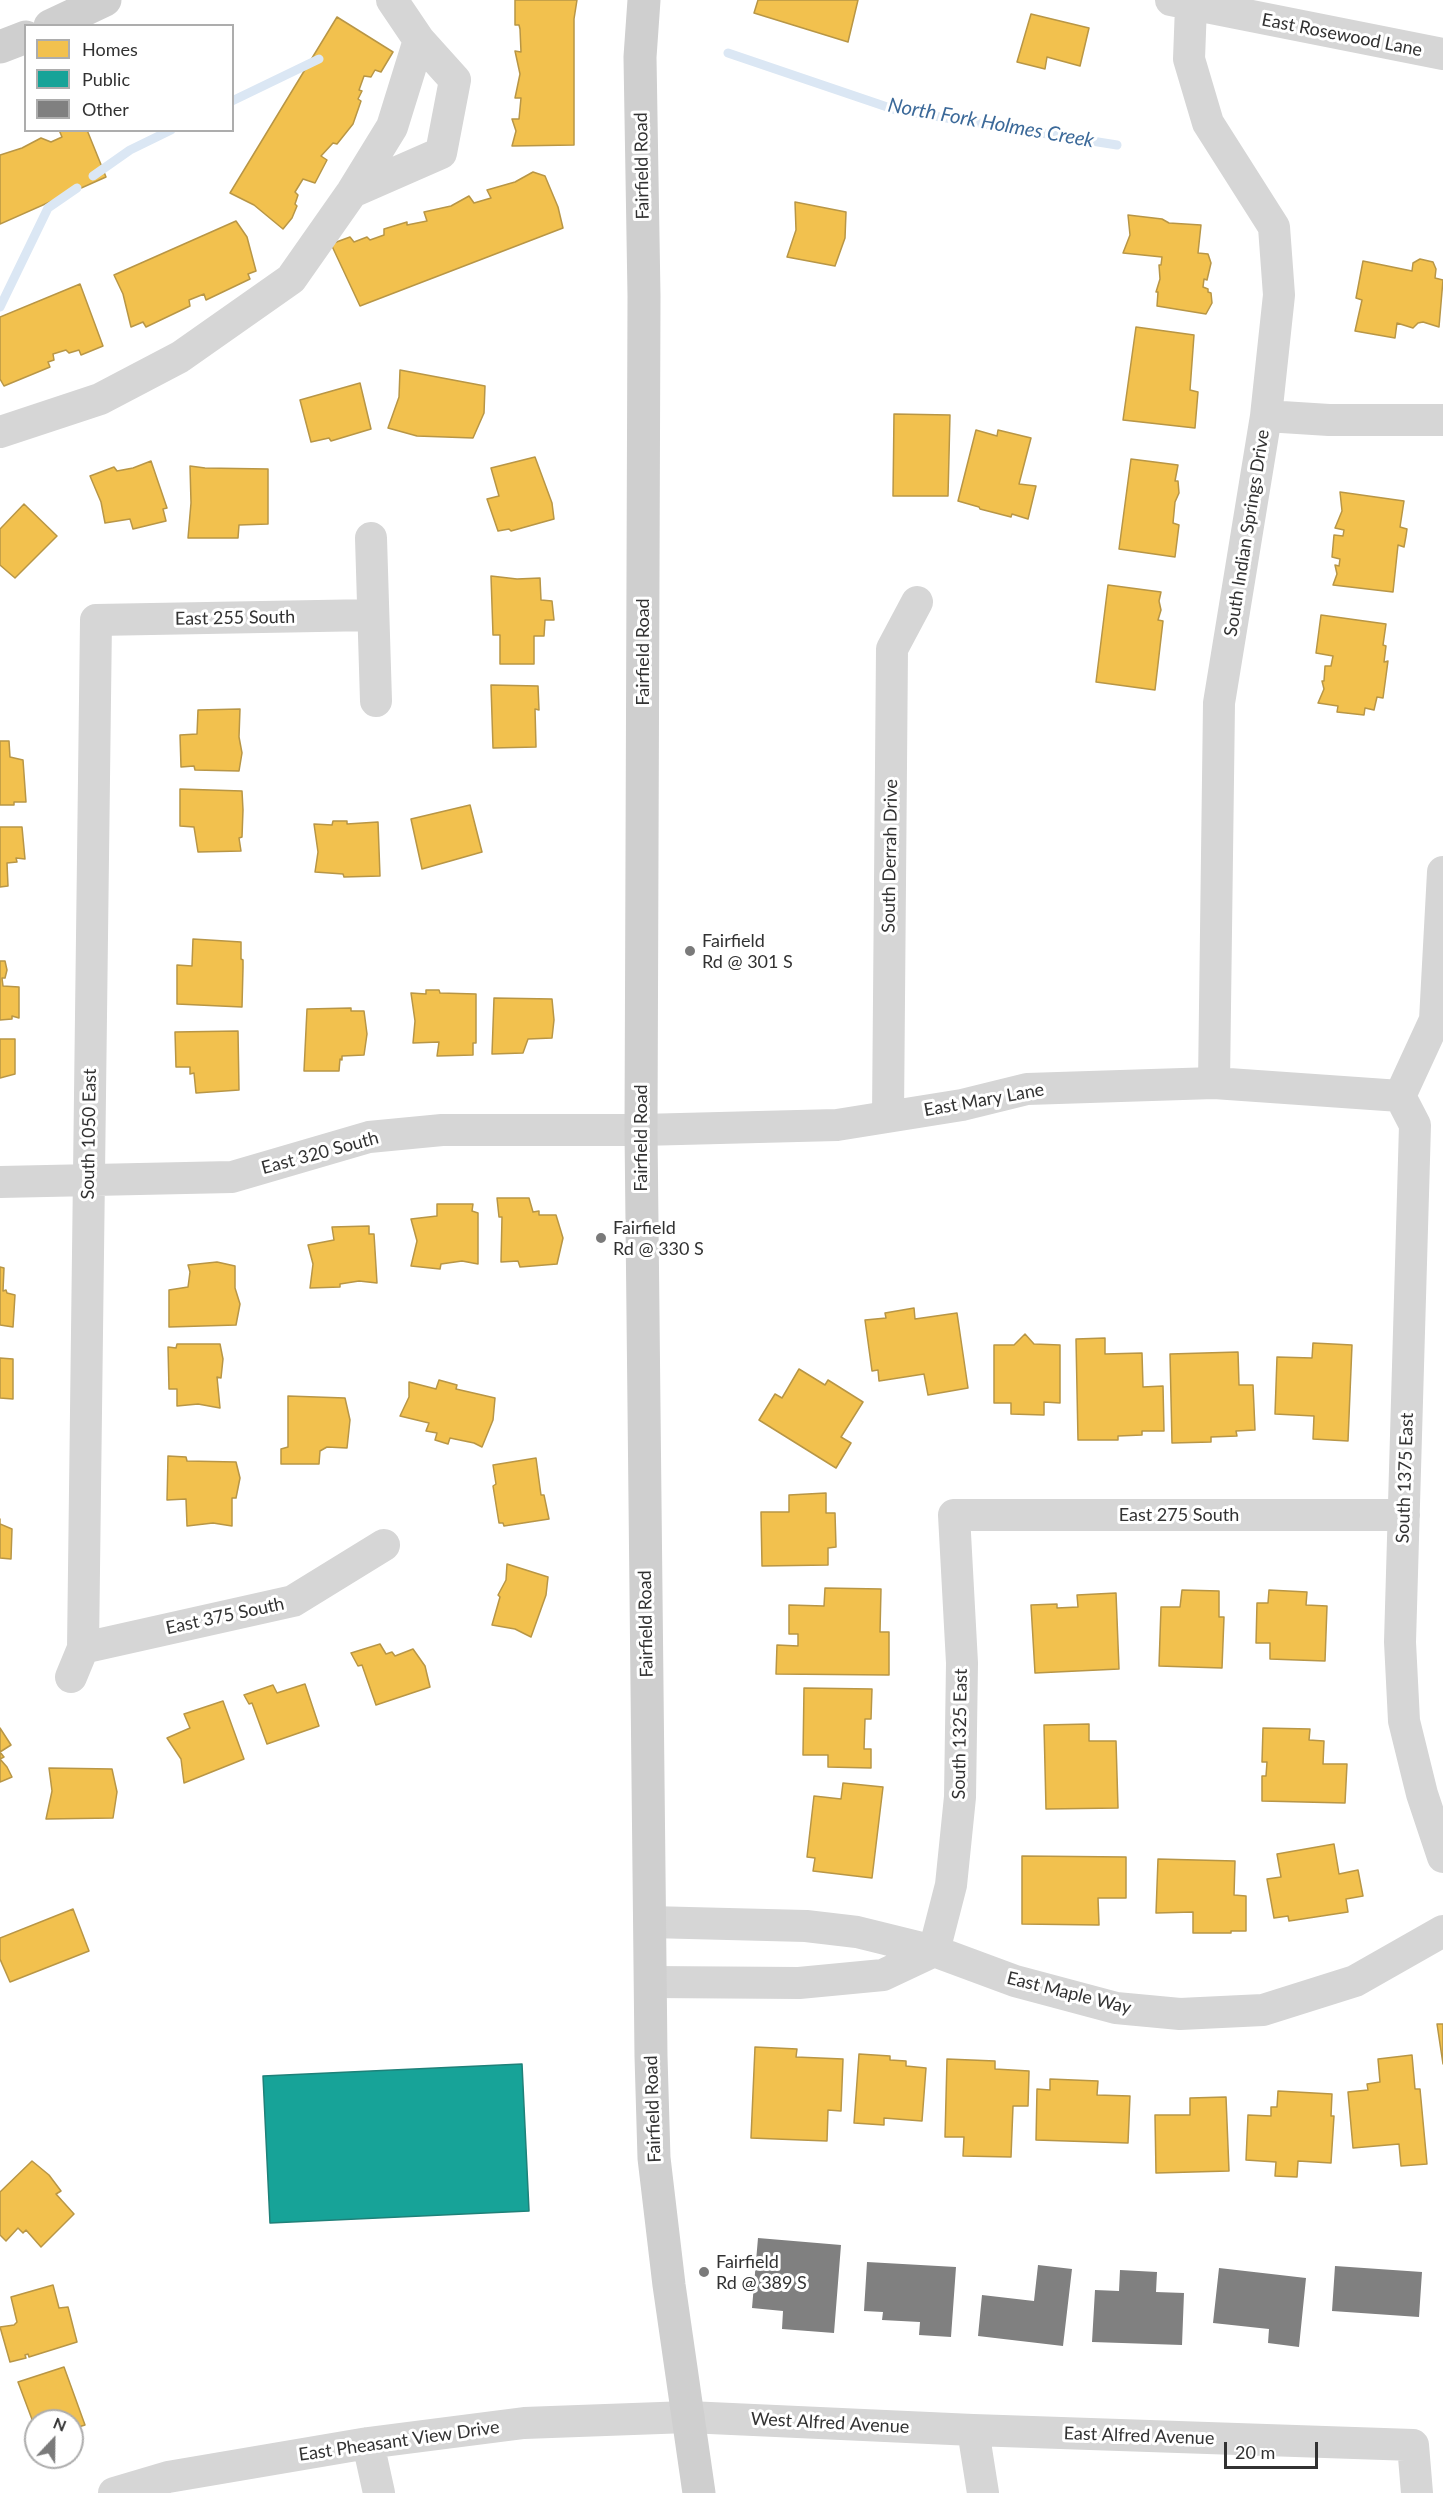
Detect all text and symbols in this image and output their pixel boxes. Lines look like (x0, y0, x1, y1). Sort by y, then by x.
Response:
street label: East Rosewood Lane (1260, 9, 1424, 61)
legend (24, 24, 234, 132)
text: Homes (82, 38, 138, 60)
text: Public (82, 68, 130, 90)
water label: North Fork Holmes Creek (886, 93, 1096, 153)
text: Other (82, 98, 129, 120)
street label: Fairfield Road (630, 112, 654, 220)
street label: South Indian Springs Drive (1220, 428, 1274, 638)
street label: Fairfield Road (632, 598, 654, 706)
street label: East 255 South (175, 606, 295, 630)
street label: South Derrah Drive (878, 779, 902, 933)
place label: Fairfield Rd @ 301 S (702, 930, 793, 972)
marker: Fairfield Rd @ 301 S (683, 944, 697, 958)
street label: South 1050 East (77, 1068, 101, 1200)
street label: East Mary Lane (922, 1079, 1046, 1121)
street label: Fairfield Road (630, 1084, 652, 1192)
street label: East 320 South (259, 1127, 381, 1179)
place label: Fairfield Rd @ 330 S (613, 1217, 704, 1260)
marker: Fairfield Rd @ 330 S (594, 1231, 608, 1245)
street label: South 1375 East (1392, 1412, 1418, 1544)
street label: East 275 South (1119, 1504, 1239, 1526)
street label: Fairfield Road (634, 1570, 658, 1678)
street label: East 375 South (164, 1593, 286, 1639)
street label: South 1325 East (948, 1668, 972, 1800)
street label: East Maple Way (1005, 1967, 1133, 2019)
street label: Fairfield Road (640, 2055, 666, 2163)
place label: Fairfield Rd @ 389 S (716, 2251, 807, 2294)
marker: Fairfield Rd @ 389 S (697, 2265, 711, 2279)
street label: West Alfred Avenue (750, 2408, 910, 2438)
north arrow (24, 2409, 84, 2469)
text: N (51, 2413, 69, 2435)
street label: East Pheasant View Drive (297, 2416, 501, 2466)
street label: East Alfred Avenue (1063, 2423, 1215, 2449)
scale bar (1227, 2430, 1322, 2468)
text: 20 m (1235, 2441, 1275, 2463)

